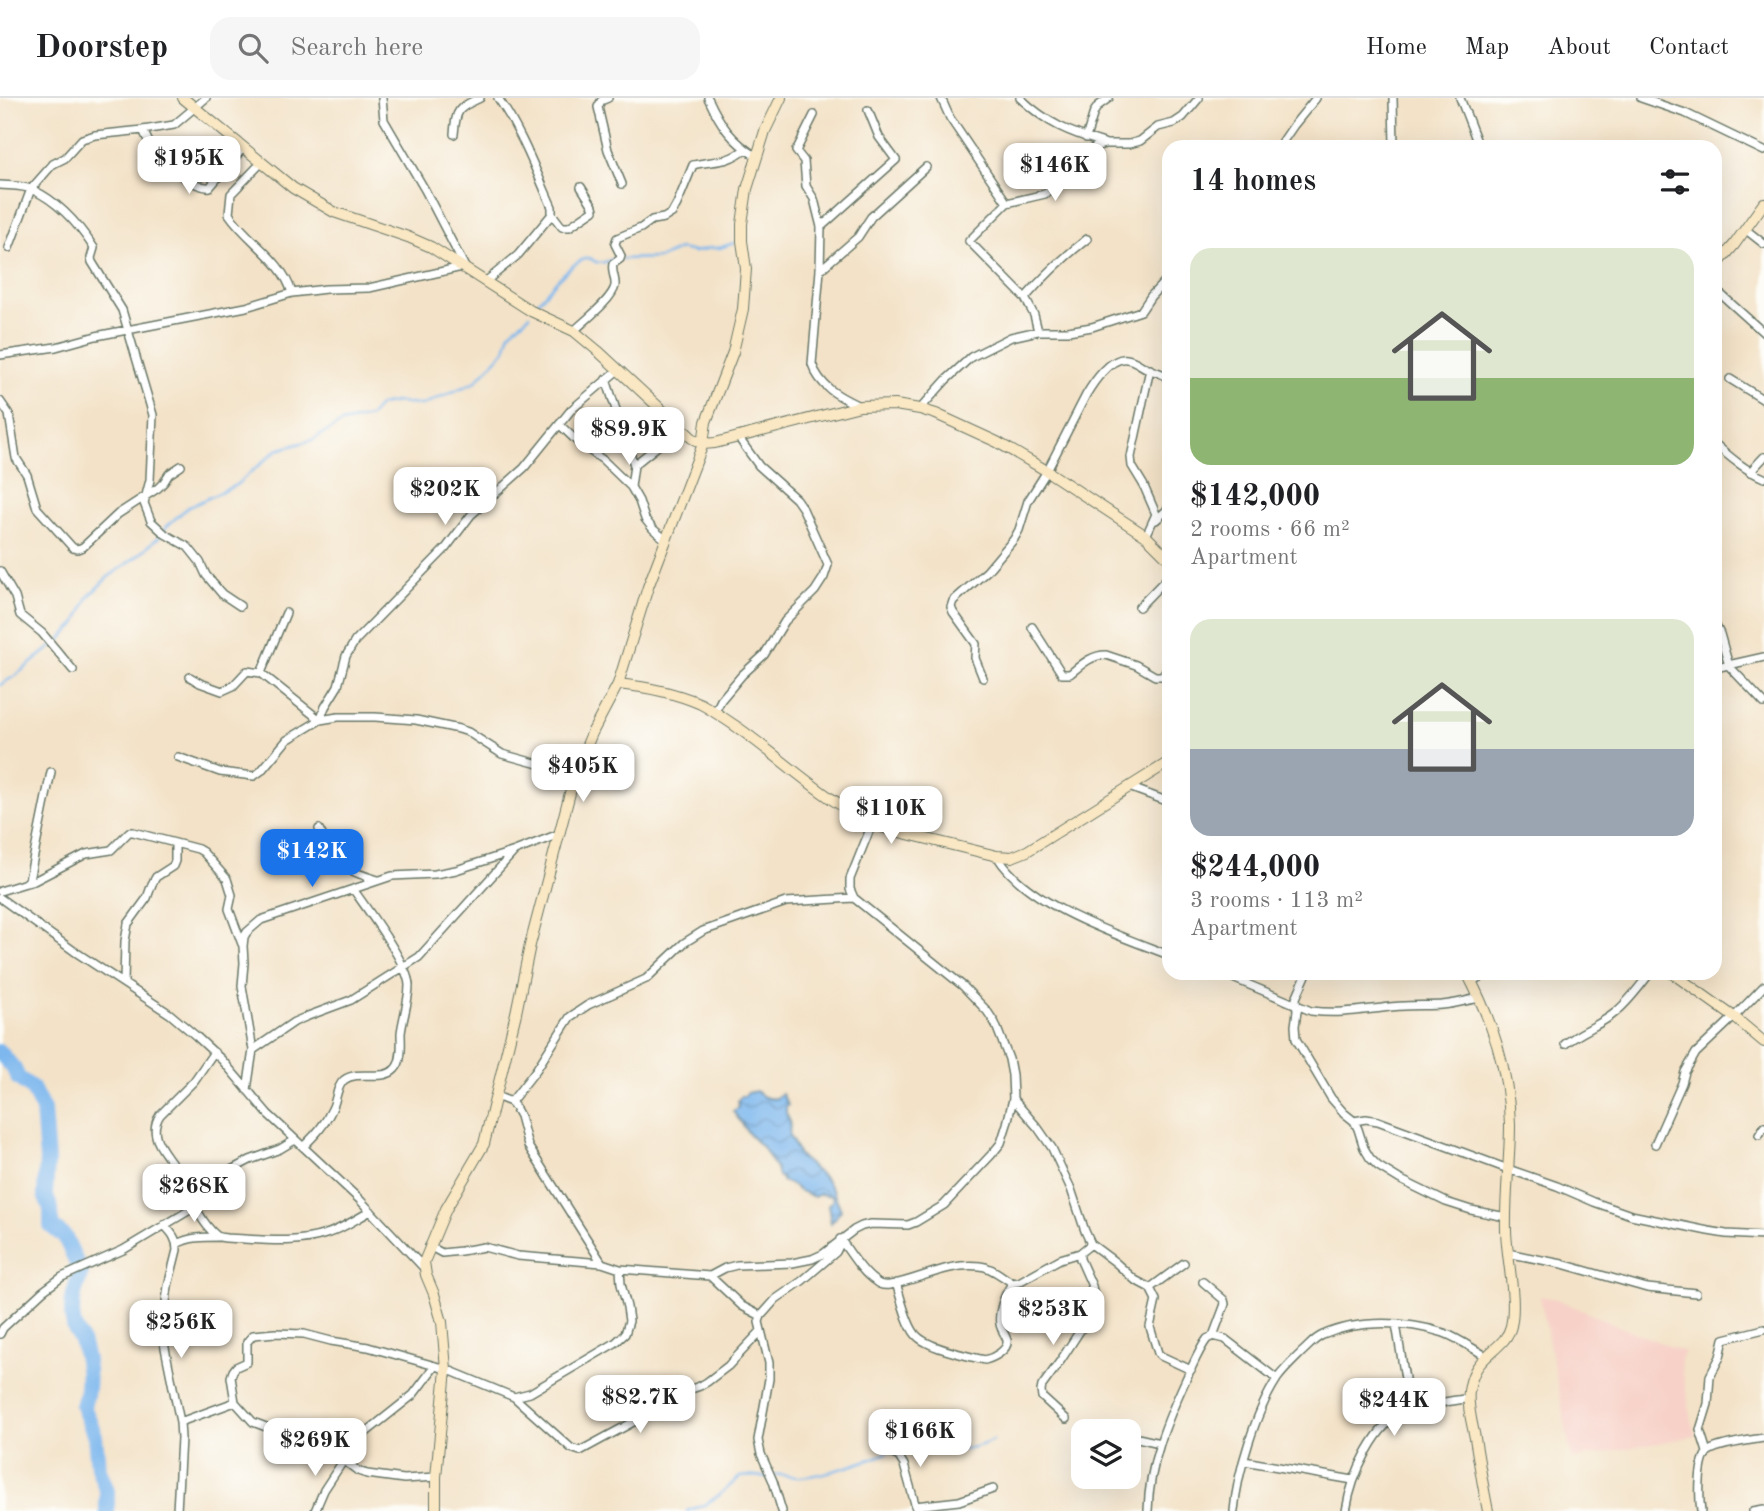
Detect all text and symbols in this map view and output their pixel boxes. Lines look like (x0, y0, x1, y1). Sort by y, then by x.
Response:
search box (210, 17, 700, 80)
icon: search (234, 29, 272, 67)
text: Doorstep (35, 32, 168, 65)
text: Search here (290, 35, 423, 61)
text: Home (1366, 36, 1427, 60)
text: Map (1465, 36, 1509, 60)
text: About (1547, 36, 1611, 60)
text: Contact (1649, 36, 1729, 60)
pin: $195K (140, 136, 238, 196)
pin: $146K (1006, 144, 1104, 203)
text: $195K (153, 147, 225, 170)
text: $146K (1019, 154, 1091, 177)
icon: filters (1656, 163, 1694, 201)
text: 14 homes (1190, 167, 1316, 197)
icon: home (1379, 293, 1505, 419)
pin: $89.9K (572, 408, 686, 467)
text: $89.9K (590, 418, 668, 441)
pin: $202K (396, 468, 494, 527)
text: $202K (409, 478, 481, 501)
text: $142,000 (1190, 482, 1320, 512)
text: 2 rooms · 66 m² (1190, 518, 1350, 541)
text: Apartment (1190, 546, 1298, 569)
icon: home (1379, 664, 1505, 790)
pin: $405K (534, 744, 632, 804)
text: $405K (547, 755, 619, 778)
pin: $110K (842, 786, 940, 846)
text: $110K (855, 797, 927, 820)
pin: $142K (263, 830, 361, 889)
text: $142K (276, 840, 348, 863)
text: $244,000 (1190, 853, 1320, 883)
text: 3 rooms · 113 m² (1190, 889, 1363, 912)
text: Apartment (1190, 917, 1298, 940)
pin: $268K (145, 1164, 243, 1224)
text: $268K (158, 1175, 230, 1198)
pin: $253K (1004, 1288, 1102, 1347)
text: $253K (1017, 1298, 1089, 1321)
pin: $256K (132, 1300, 230, 1360)
text: $256K (145, 1311, 217, 1334)
pin: $82.7K (583, 1376, 697, 1435)
pin: $244K (1345, 1378, 1443, 1438)
text: $82.7K (601, 1386, 679, 1409)
text: $244K (1358, 1389, 1430, 1412)
pin: $166K (871, 1410, 969, 1469)
pin: $269K (266, 1418, 364, 1478)
map controls (1071, 1419, 1141, 1489)
button: layers (1071, 1419, 1141, 1489)
text: $166K (884, 1420, 956, 1443)
text: $269K (279, 1429, 351, 1452)

